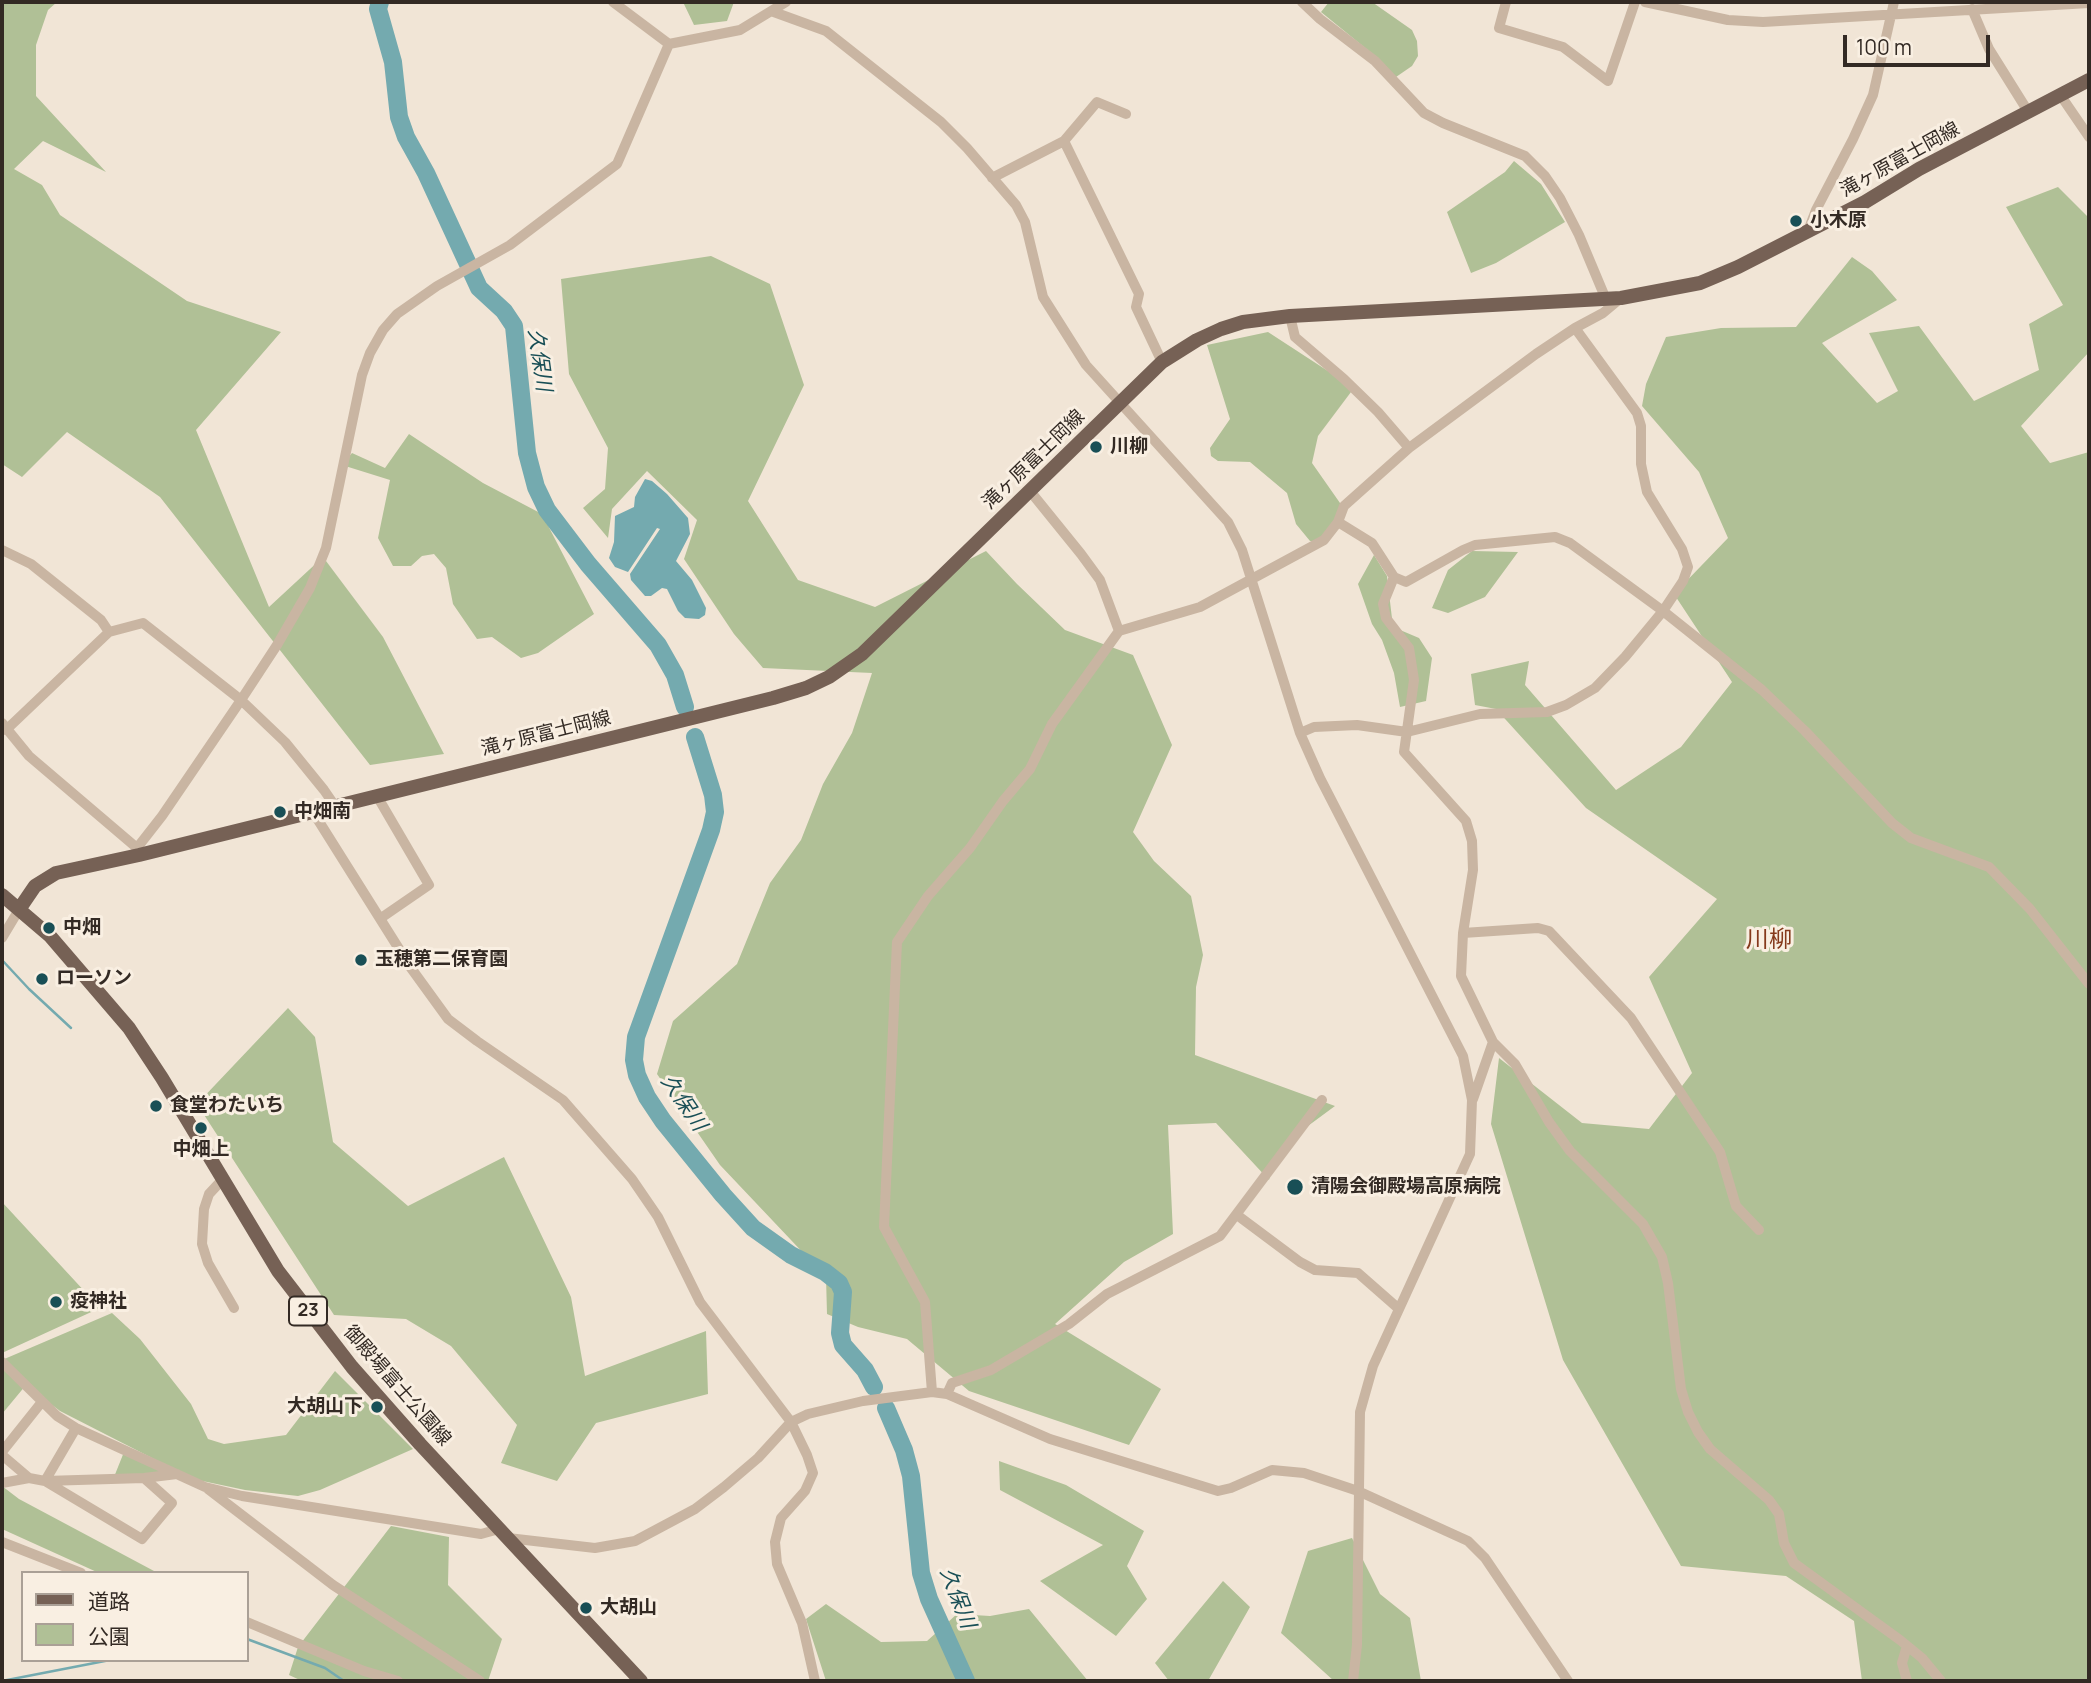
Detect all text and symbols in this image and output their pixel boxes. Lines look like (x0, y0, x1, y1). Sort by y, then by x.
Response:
scale bar (1846, 21, 1993, 65)
text: 100 m (1856, 33, 1912, 61)
street label: 滝ヶ原富士岡線 (1836, 118, 1964, 202)
place label: 小木原 (1810, 210, 1867, 232)
marker: 小木原 (1788, 213, 1804, 229)
water label: 久保川 (522, 327, 556, 393)
street label: 滝ヶ原富士岡線 (978, 406, 1090, 514)
place label: 川柳 (1110, 436, 1148, 458)
marker: 川柳 (1088, 439, 1104, 455)
street label: 滝ヶ原富士岡線 (479, 707, 613, 761)
place label: 中畑南 (294, 801, 351, 823)
marker: 中畑南 (272, 804, 288, 820)
place label: 中畑 (63, 917, 101, 939)
marker: 中畑 (41, 920, 57, 936)
district label: 川柳 (1746, 927, 1792, 955)
place label: 玉穂第二保育園 (375, 949, 508, 971)
marker: 玉穂第二保育園 (353, 952, 369, 968)
place label: ローソン (56, 968, 132, 990)
marker: ローソン (34, 971, 50, 987)
water label: 久保川 (655, 1070, 711, 1136)
place label: 食堂わたいち (170, 1095, 284, 1117)
marker: 食堂わたいち (148, 1098, 164, 1114)
marker: 中畑上 (193, 1120, 209, 1136)
place label: 中畑上 (173, 1139, 229, 1161)
place label: 清陽会御殿場高原病院 (1311, 1176, 1501, 1198)
marker: 清陽会御殿場高原病院 (1285, 1177, 1305, 1197)
place label: 疫神社 (70, 1291, 127, 1313)
marker: 疫神社 (48, 1294, 64, 1310)
road number: 23 (289, 1296, 327, 1326)
street label: 御殿場富士公園線 (339, 1321, 455, 1451)
place label: 大胡山下 (287, 1396, 363, 1418)
marker: 大胡山下 (369, 1399, 385, 1415)
water label: 久保川 (934, 1564, 980, 1632)
legend (21, 1571, 248, 1662)
text: 道路 (88, 1587, 130, 1615)
place label: 大胡山 (600, 1597, 657, 1619)
marker: 大胡山 (578, 1600, 594, 1616)
text: 公園 (88, 1622, 130, 1650)

